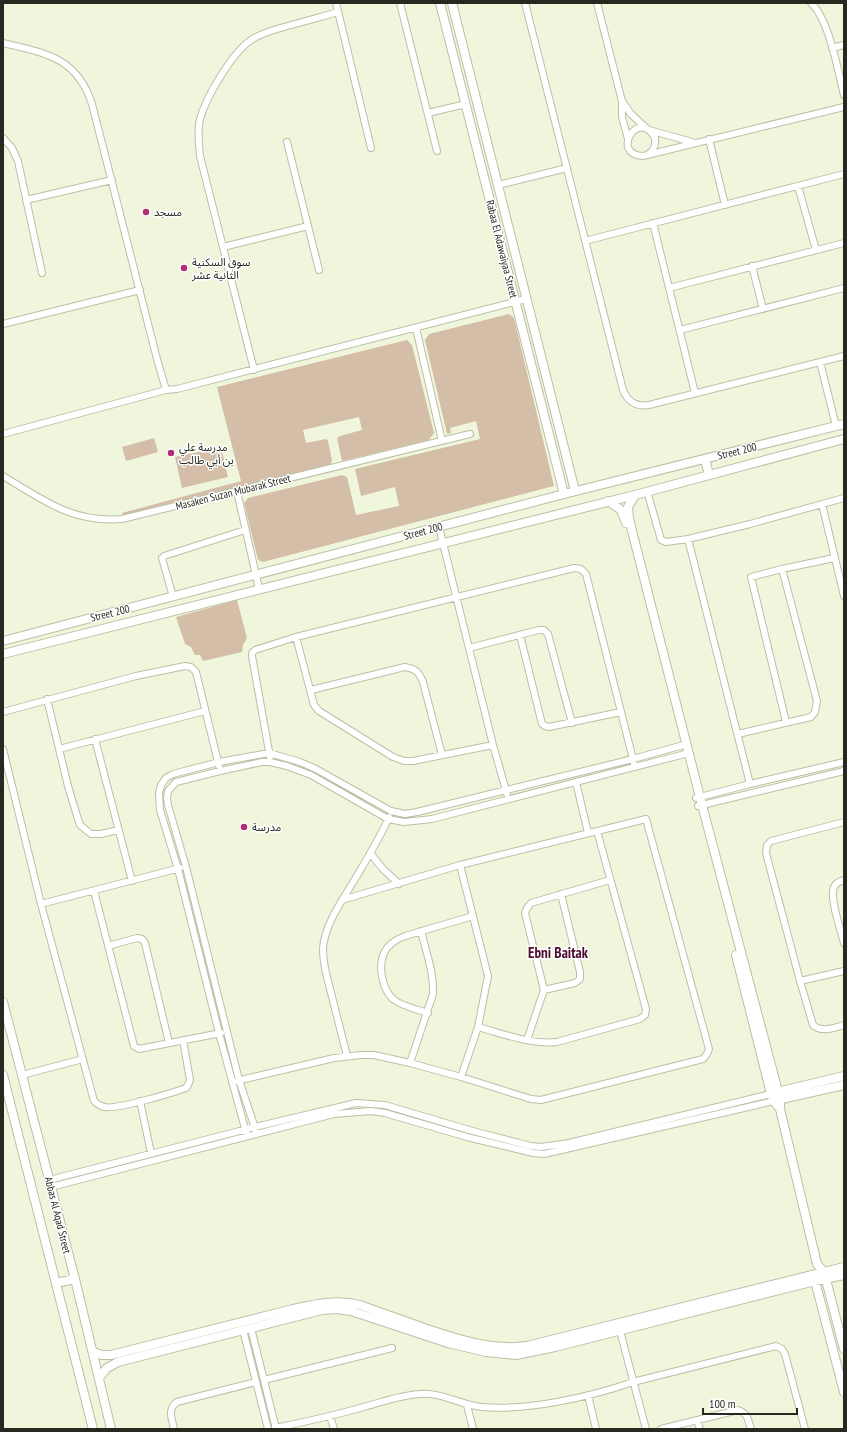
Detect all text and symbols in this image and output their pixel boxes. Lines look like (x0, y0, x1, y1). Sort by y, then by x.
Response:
street label: Rabaa El Adawaiyaa Street (483, 199, 521, 299)
place label: مسجد (154, 205, 182, 219)
marker: مسجد (141, 207, 151, 217)
place label: سوق السكنية الثانية عشر (191, 255, 251, 282)
marker: سوق السكنية الثانية عشر (179, 263, 189, 273)
street label: Street 200 (716, 439, 758, 463)
place label: مدرسة علي بن أبي طالب (179, 440, 234, 470)
marker: مدرسة علي بن أبي طالب (166, 448, 176, 458)
street label: Masaken Suzan Mubarak Street (174, 471, 292, 513)
street label: Street 200 (402, 519, 444, 543)
street label: Street 200 (89, 601, 131, 625)
place label: مدرسة (252, 820, 282, 834)
marker: مدرسة (239, 822, 249, 832)
district label: Ebni Baitak (528, 943, 589, 962)
street label: Abbas Al Aqad Street (42, 1175, 74, 1255)
scale bar (703, 1390, 797, 1416)
text: 100 m (709, 1396, 736, 1411)

